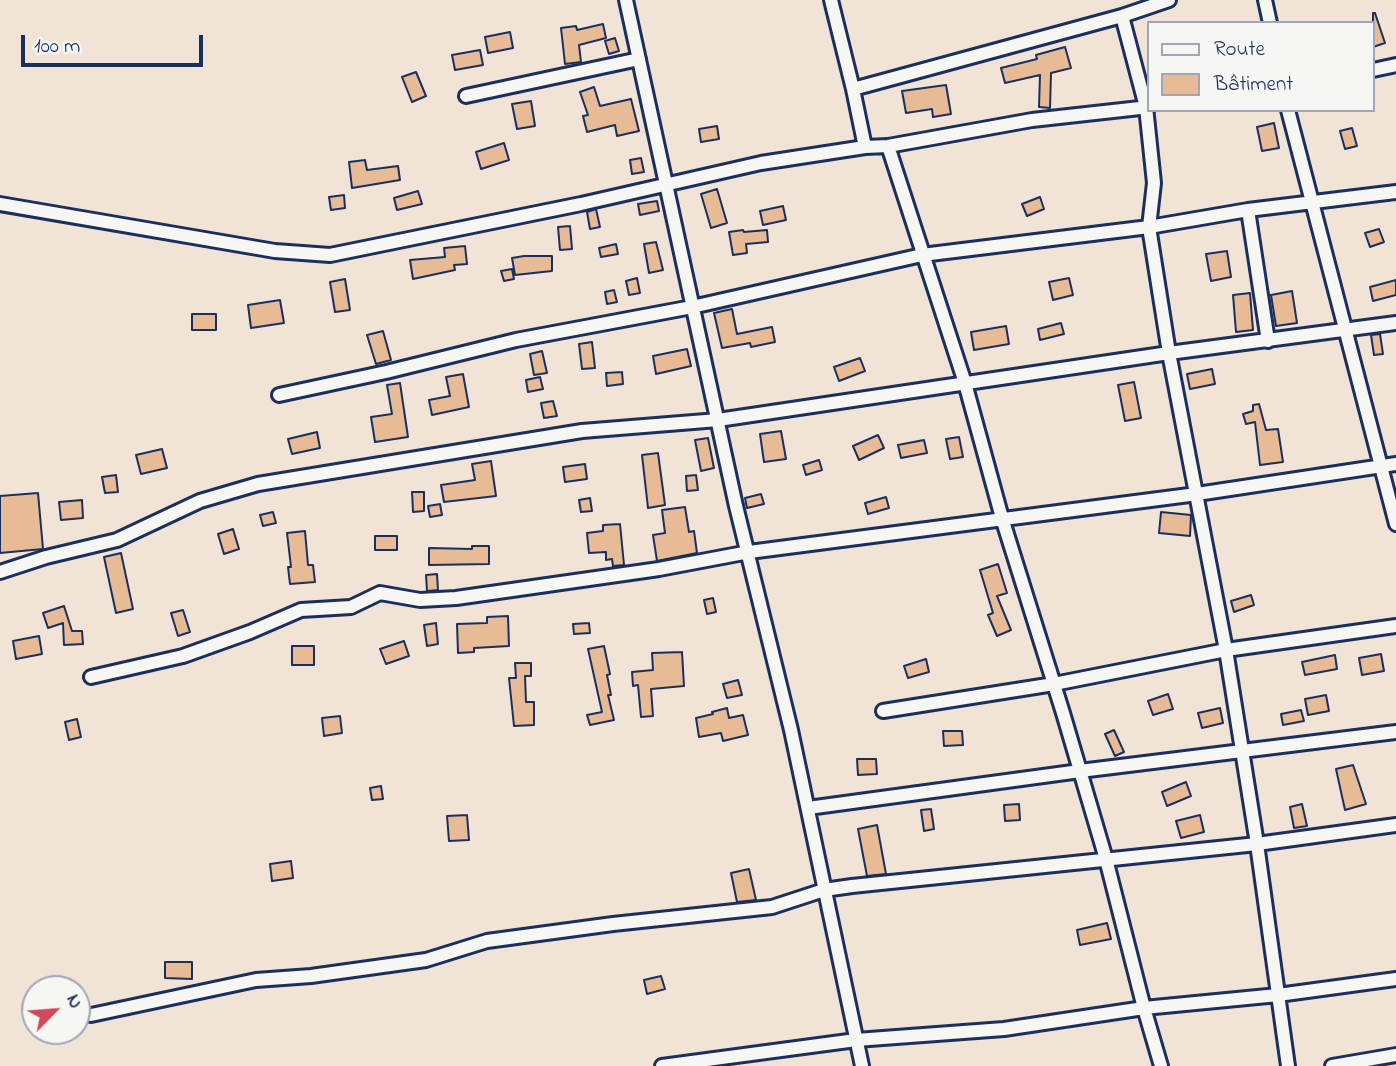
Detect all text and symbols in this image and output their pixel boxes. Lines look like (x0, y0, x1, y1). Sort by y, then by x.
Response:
scale bar (24, 21, 206, 65)
legend (1148, 21, 1375, 112)
text: 100 m (34, 32, 80, 62)
text: Route (1214, 35, 1265, 65)
text: Bâtiment (1214, 70, 1293, 100)
north arrow (21, 975, 91, 1045)
text: N (59, 990, 89, 1013)

